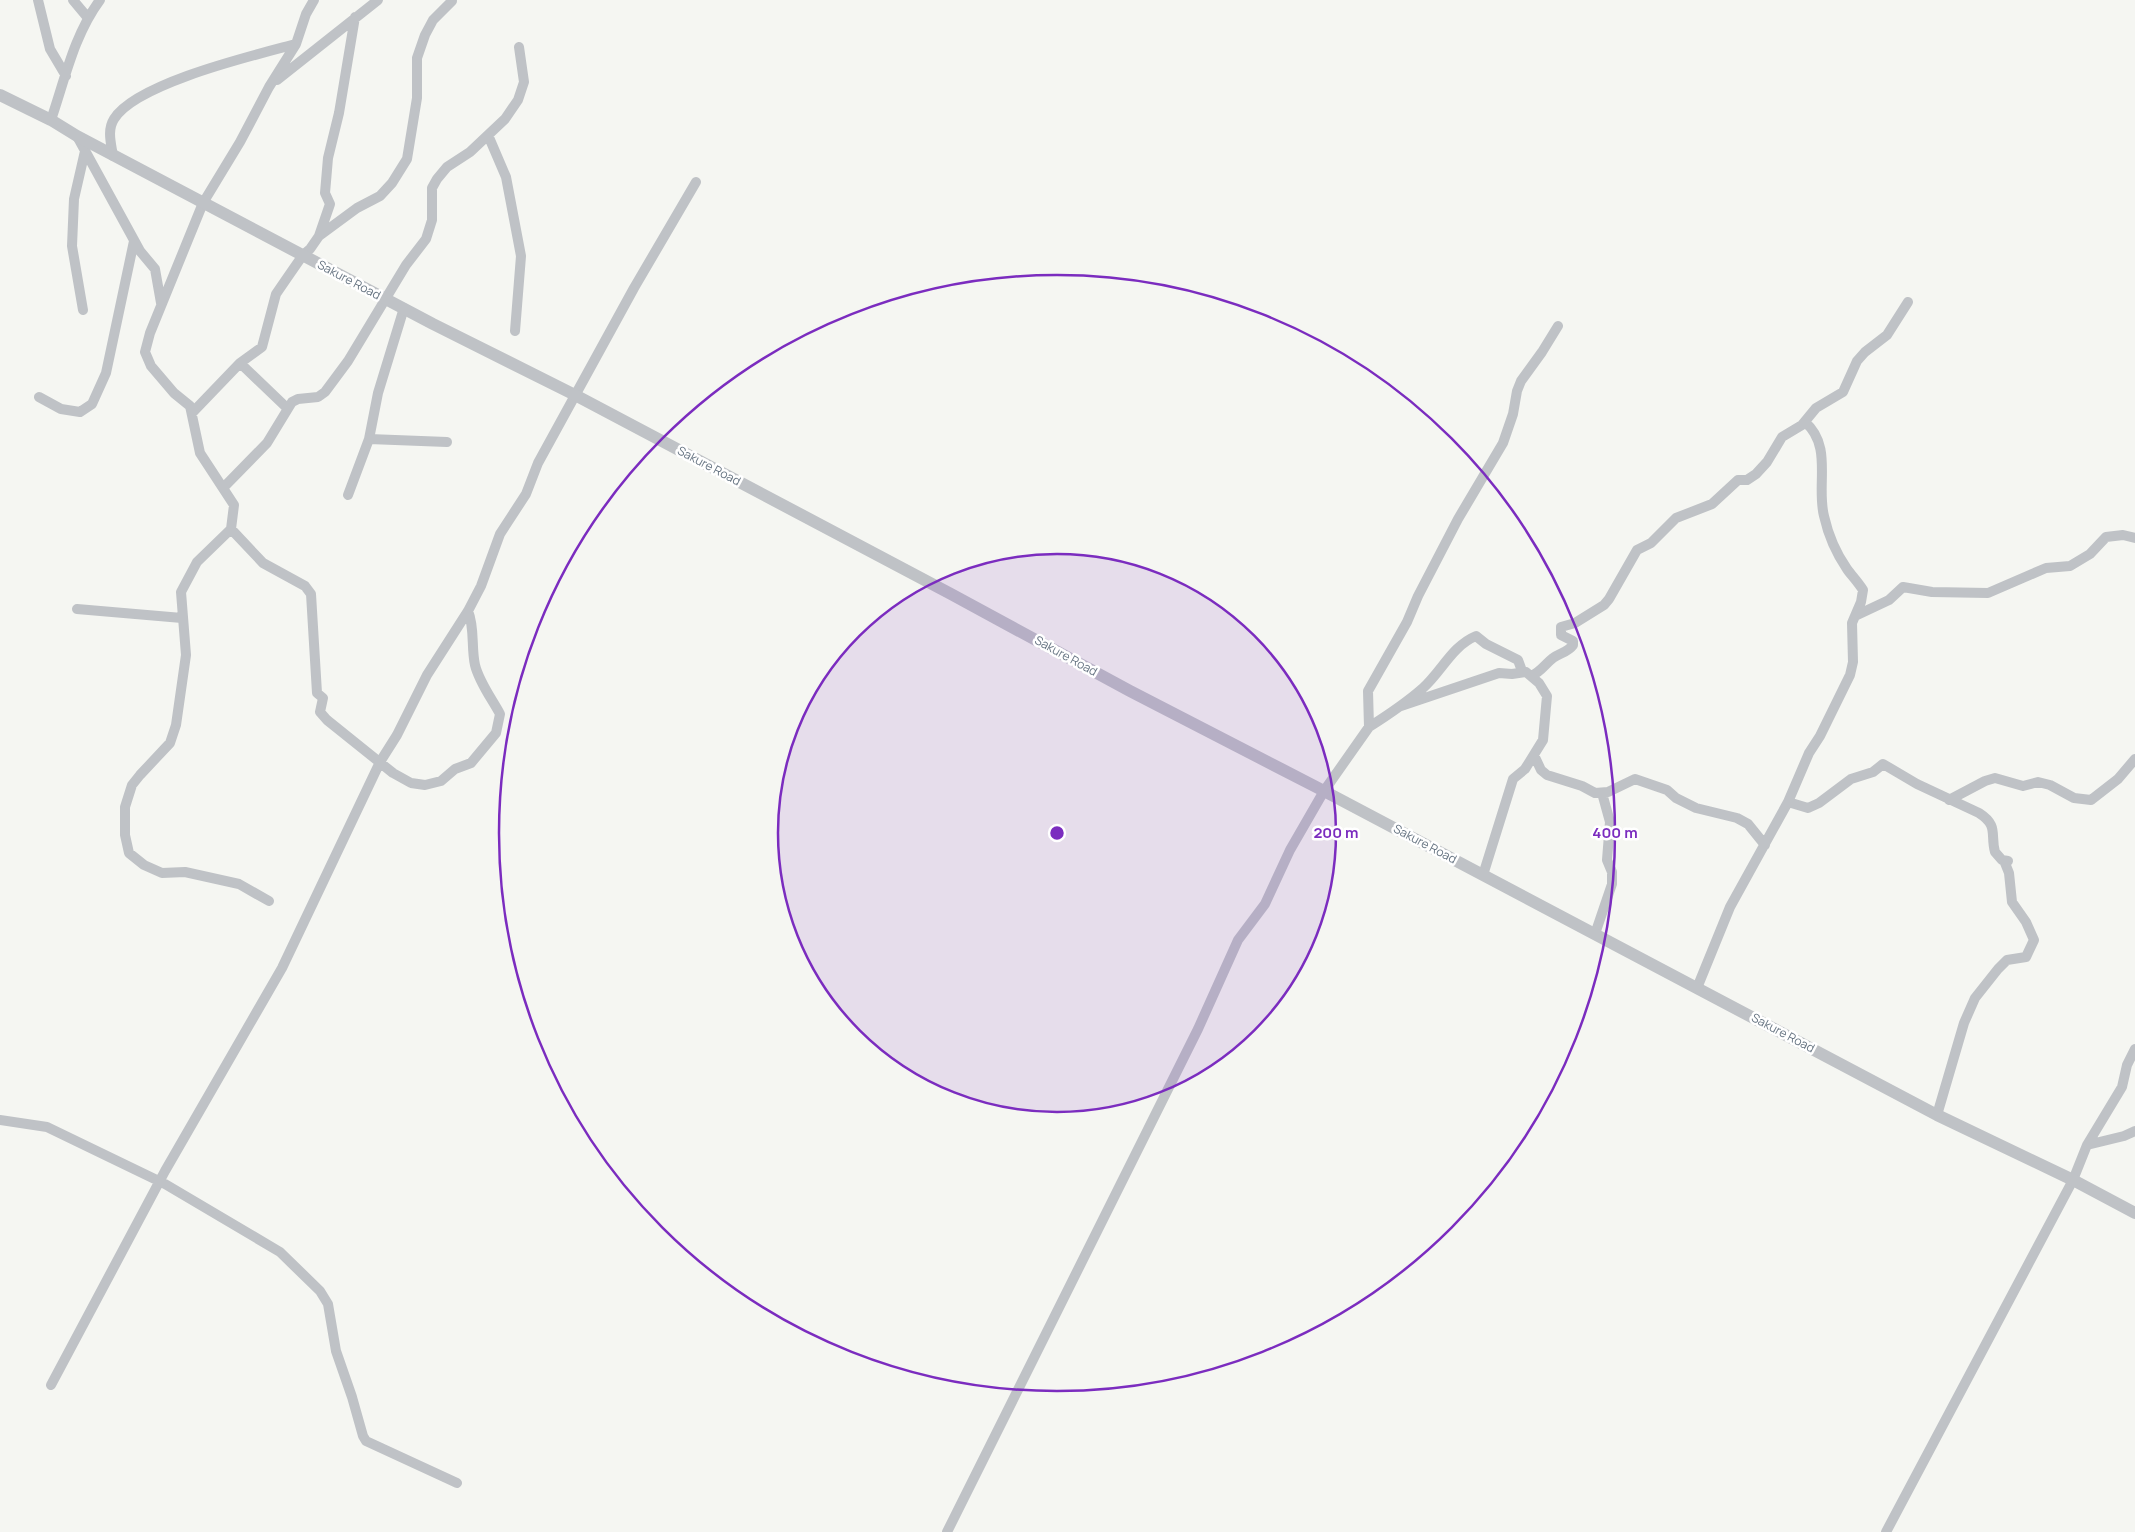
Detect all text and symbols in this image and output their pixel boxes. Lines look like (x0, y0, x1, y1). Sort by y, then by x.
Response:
street label: Sakure Road (315, 256, 384, 303)
street label: Sakure Road (675, 442, 744, 489)
street label: Sakure Road (1032, 631, 1101, 680)
street label: Sakure Road (1391, 820, 1460, 867)
text: 200 m (1313, 822, 1359, 843)
text: 400 m (1592, 822, 1638, 843)
centre of rings (1048, 824, 1066, 842)
street label: Sakure Road (1749, 1009, 1818, 1056)

